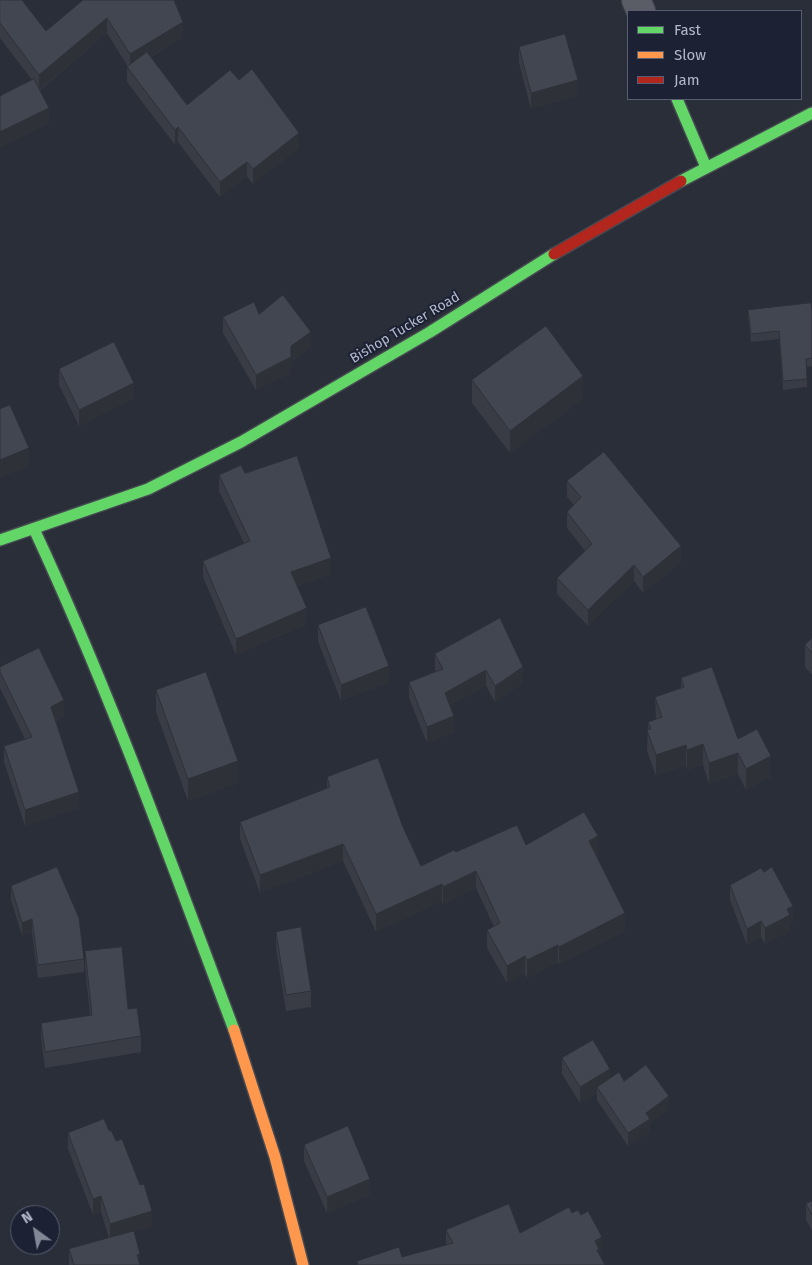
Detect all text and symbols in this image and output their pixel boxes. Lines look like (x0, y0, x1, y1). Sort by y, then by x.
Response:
legend (627, 10, 802, 100)
text: Fast (674, 21, 701, 39)
text: Slow (674, 46, 706, 64)
text: Jam (674, 71, 700, 89)
street label: Bishop Tucker Road (347, 289, 463, 367)
north arrow (10, 1205, 60, 1255)
text: N (19, 1208, 36, 1227)

